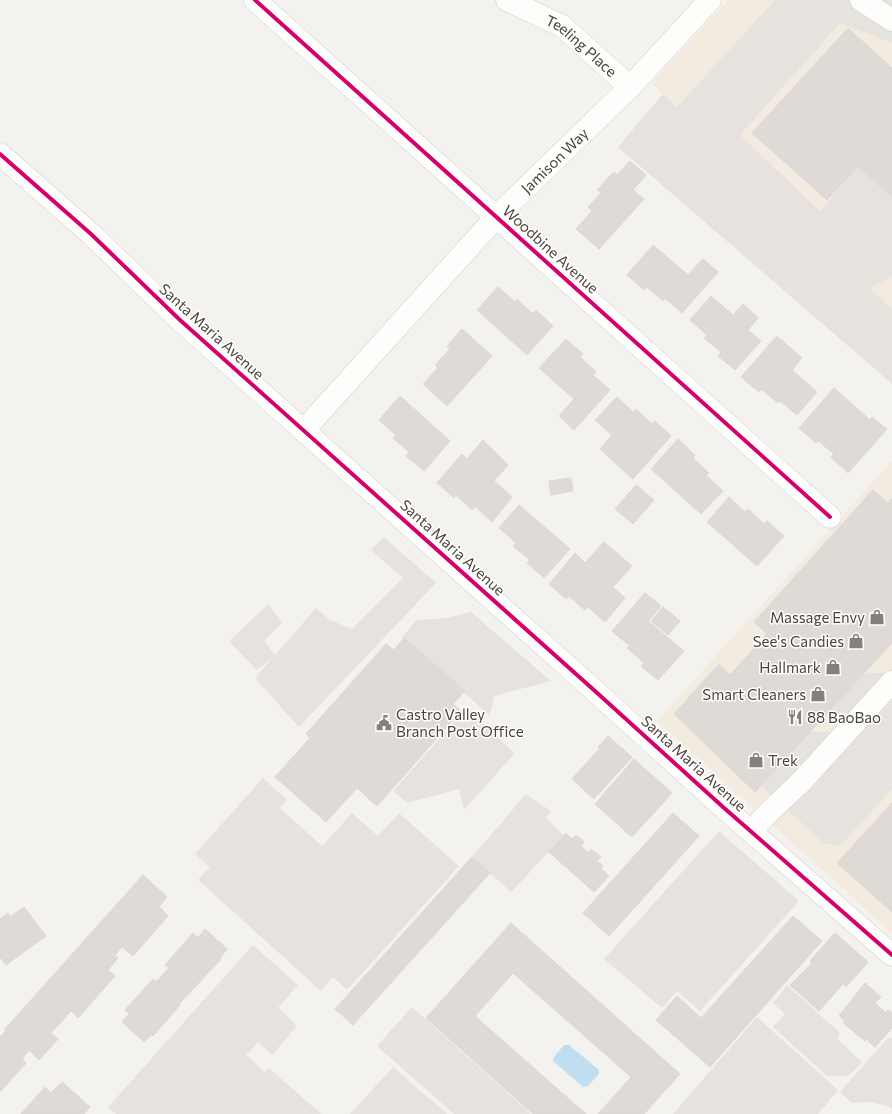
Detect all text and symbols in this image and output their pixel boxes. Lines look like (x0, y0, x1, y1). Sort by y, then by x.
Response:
street label: Teeling Place (543, 11, 621, 80)
street label: Jamison Way (517, 124, 592, 197)
street label: Woodbine Avenue (499, 201, 603, 297)
street label: Santa Maria Avenue (156, 279, 268, 383)
street label: Santa Maria Avenue (397, 495, 509, 599)
place label: Massage Envy (770, 608, 865, 626)
shop icon: Massage Envy (868, 608, 886, 626)
place label: See's Candies (753, 632, 844, 650)
shop icon: See's Candies (847, 632, 865, 650)
place label: Hallmark (759, 658, 821, 676)
shop icon: Hallmark (824, 658, 842, 676)
place label: Smart Cleaners (702, 685, 806, 703)
shop icon: Smart Cleaners (809, 685, 827, 703)
place label: Castro Valley Branch Post Office (396, 705, 524, 740)
restaurant icon: 88 BaoBao (786, 708, 804, 726)
place label: 88 BaoBao (807, 708, 881, 726)
street label: Santa Maria Avenue (638, 711, 750, 815)
public building icon: Castro Valley Branch Post Office (375, 714, 393, 732)
shop icon: Trek (747, 751, 765, 769)
place label: Trek (768, 751, 798, 769)

